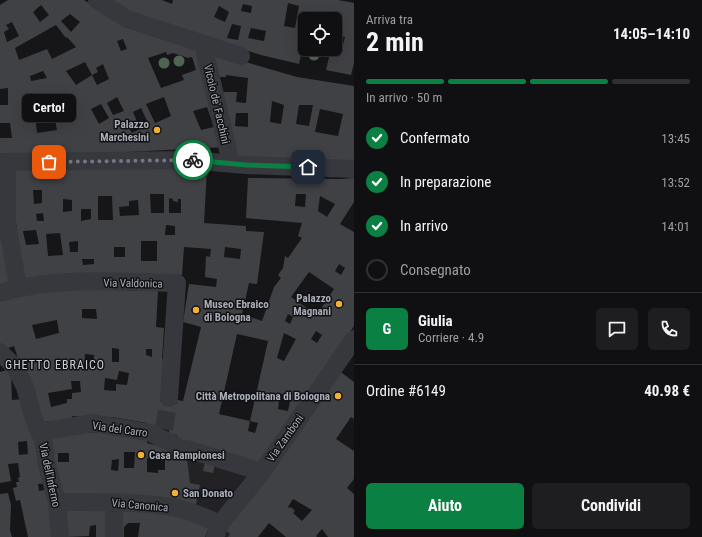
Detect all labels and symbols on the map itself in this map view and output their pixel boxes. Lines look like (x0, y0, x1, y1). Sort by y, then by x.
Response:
street label: Vicolo de' Facchini (201, 63, 232, 145)
callout: Certo! (22, 94, 76, 122)
place label: Palazzo Marchesini (100, 118, 150, 144)
marker: Palazzo Marchesini (152, 125, 162, 135)
courier (173, 140, 213, 180)
pin (32, 145, 66, 179)
pin (291, 150, 325, 184)
street label: Via Valdonica (103, 276, 163, 291)
place label: Palazzo Magnani (293, 292, 332, 318)
place label: Museo Ebraico di Bologna (204, 298, 269, 324)
marker: Palazzo Magnani (334, 299, 344, 309)
marker: Museo Ebraico di Bologna (191, 305, 201, 315)
district label: GHETTO EBRAICO (5, 358, 105, 372)
place label: Città Metropolitana di Bologna (196, 390, 330, 403)
marker: Città Metropolitana di Bologna (333, 391, 343, 401)
street label: Via Zamboni (264, 412, 306, 464)
street label: Via del Carro (91, 419, 149, 440)
street label: Via dell'Inferno (36, 442, 63, 509)
place label: Casa Rampionesi (149, 449, 225, 462)
marker: Casa Rampionesi (136, 450, 146, 460)
place label: San Donato (183, 487, 234, 500)
marker: San Donato (170, 488, 180, 498)
street label: Via Canonica (111, 497, 169, 514)

